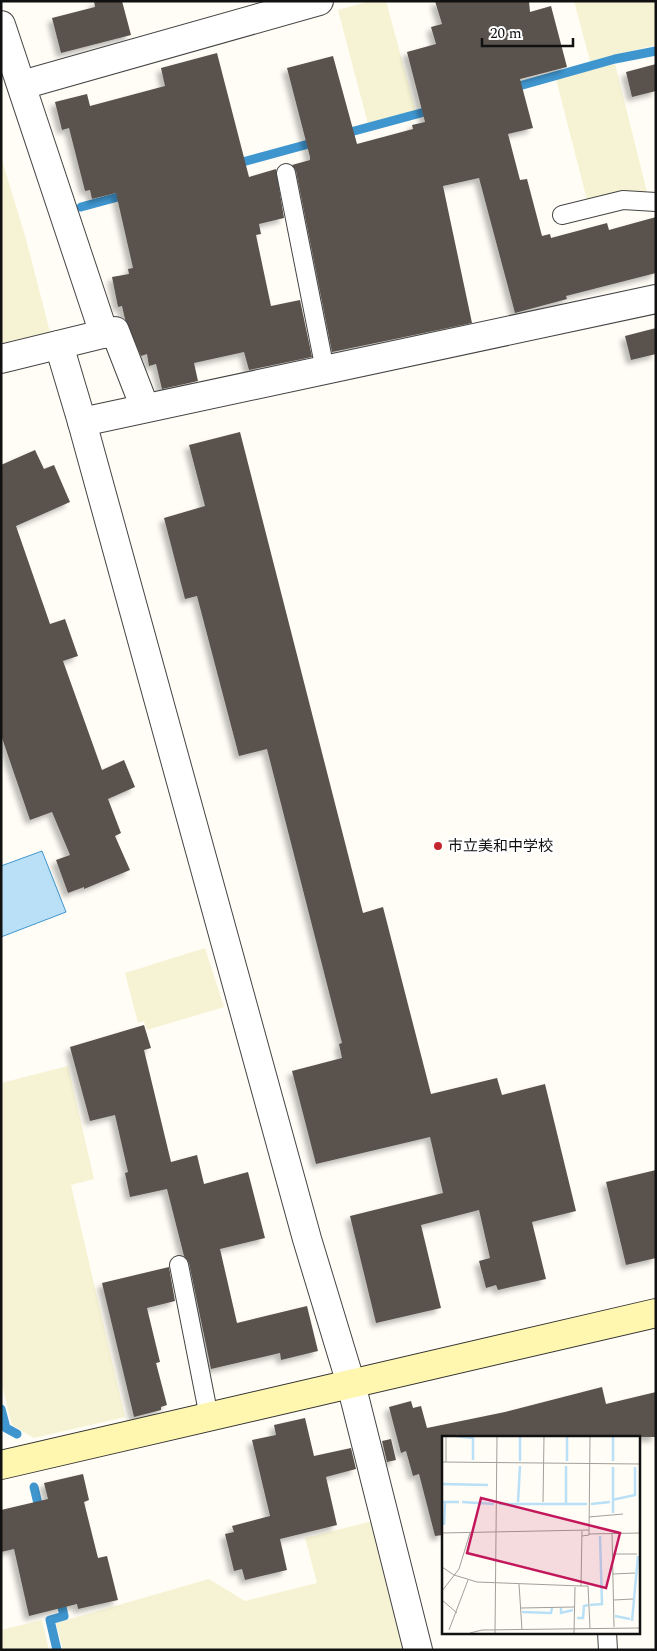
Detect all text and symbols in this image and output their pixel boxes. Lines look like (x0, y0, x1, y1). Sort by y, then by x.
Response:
scale bar (482, 15, 573, 47)
text: 20 m (490, 22, 522, 45)
place label: 市立美和中学校 (448, 835, 553, 858)
marker: 市立美和中学校 (432, 840, 444, 852)
inset map (442, 1436, 640, 1634)

